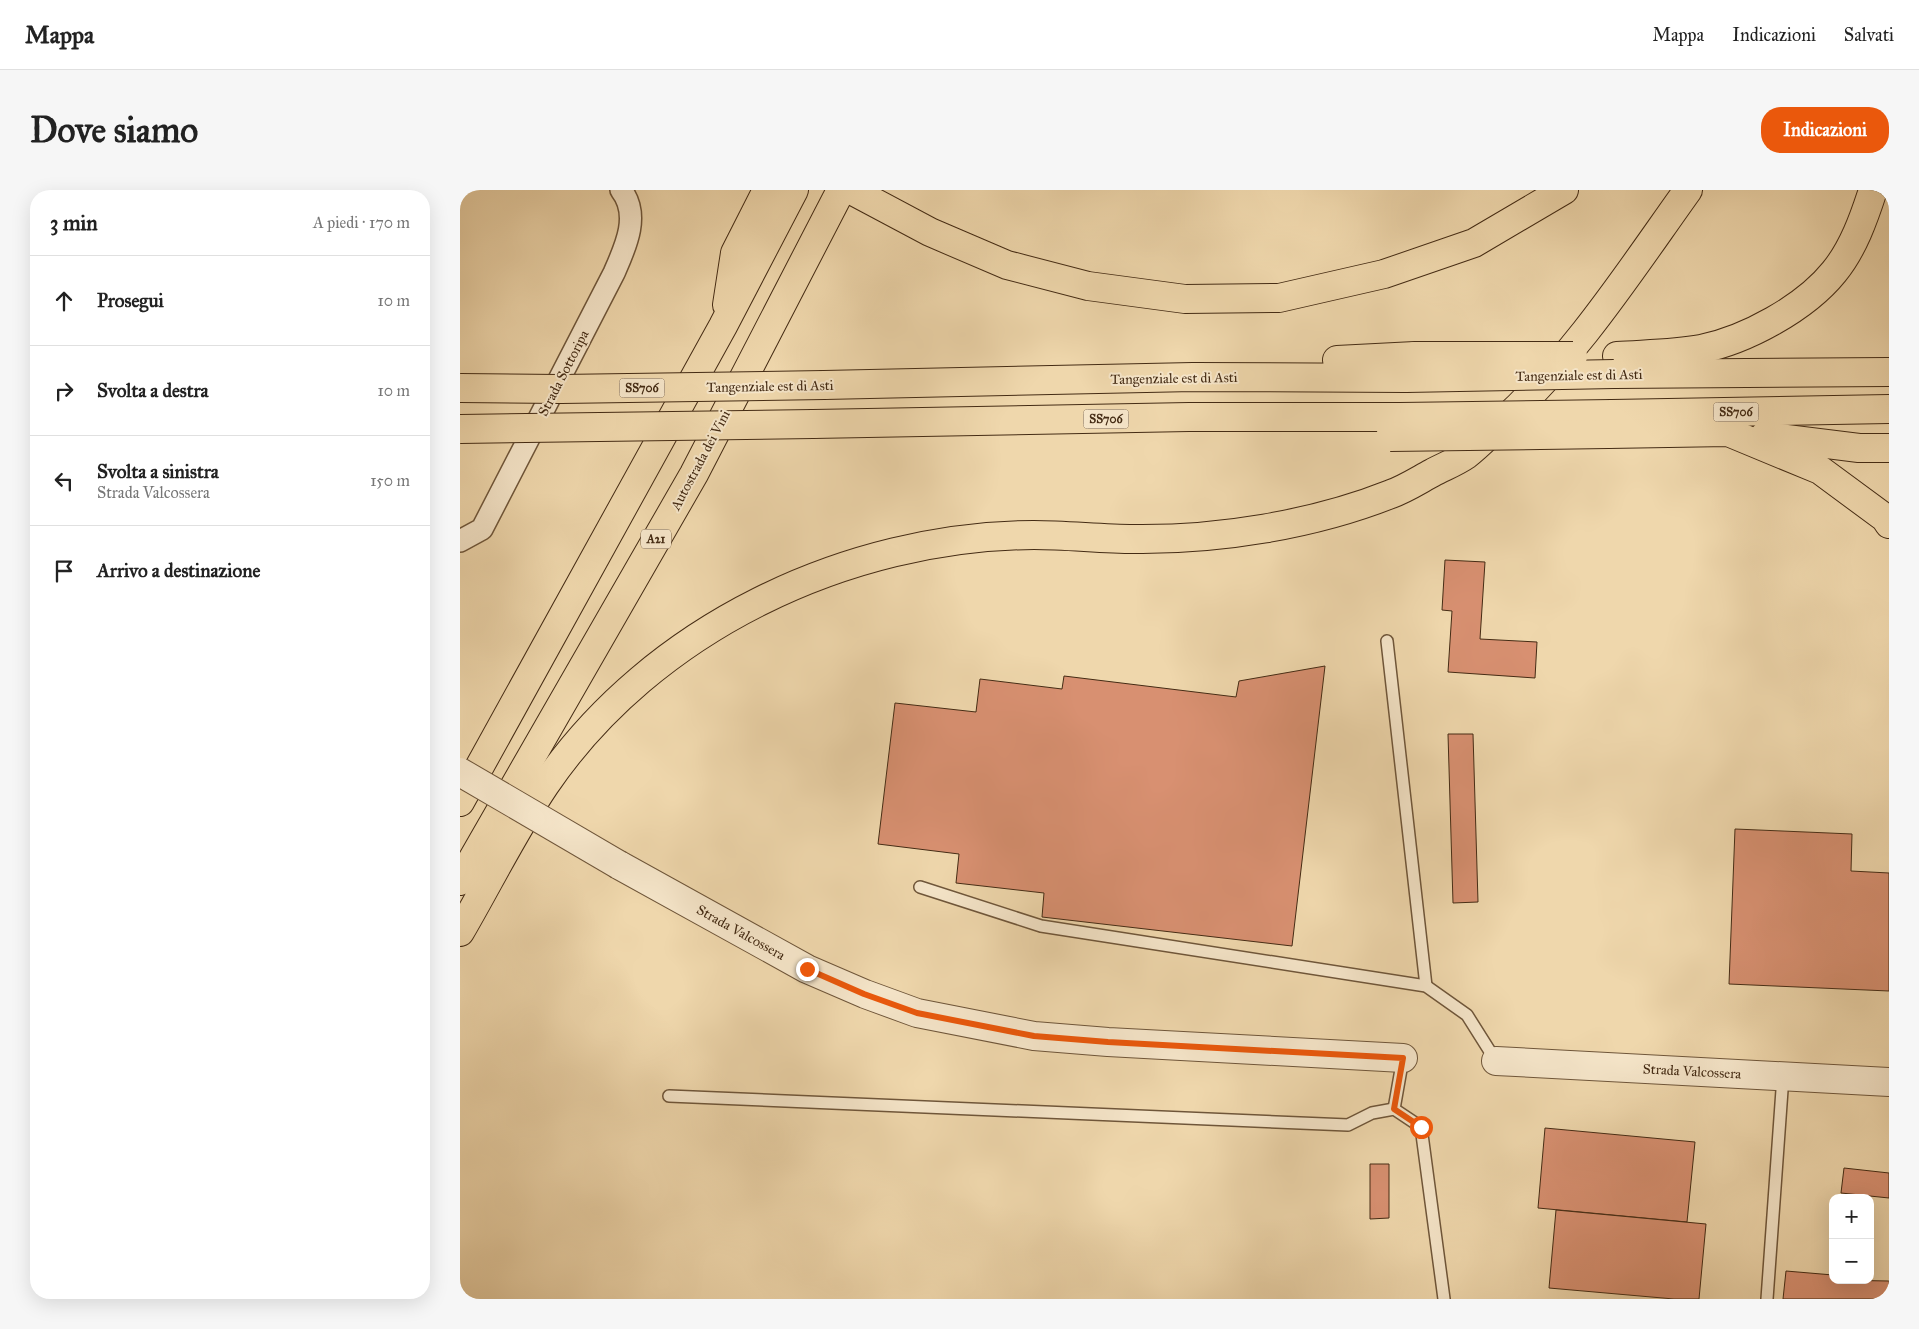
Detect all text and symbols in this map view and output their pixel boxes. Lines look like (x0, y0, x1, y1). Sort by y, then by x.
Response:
text: Mappa (25, 20, 94, 50)
text: Mappa (1652, 24, 1704, 46)
text: Indicazioni (1732, 24, 1816, 46)
text: Salvati (1844, 24, 1894, 46)
button: Indicazioni (1761, 107, 1889, 153)
text: Dove siamo (30, 109, 198, 152)
text: 3 min (50, 210, 98, 236)
text: A piedi · 170 m (313, 213, 410, 232)
icon: ahead (50, 287, 78, 315)
text: Prosegui (97, 289, 164, 312)
text: 10 m (378, 291, 410, 310)
street label: Strada Sottoripa (534, 327, 592, 419)
street label: Tangenziale est di Asti (1515, 366, 1643, 385)
street label: Tangenziale est di Asti (1110, 369, 1238, 388)
icon: right (50, 377, 78, 405)
street label: Tangenziale est di Asti (706, 377, 834, 396)
road number: SS706 (620, 378, 664, 398)
text: Svolta a destra (97, 379, 209, 402)
text: 10 m (378, 381, 410, 400)
road number: SS706 (1714, 402, 1758, 422)
street label: Autostrada dei Vini (666, 407, 734, 514)
road number: SS706 (1084, 410, 1128, 428)
text: Svolta a sinistra (97, 460, 219, 483)
icon: left (50, 467, 78, 495)
text: 150 m (370, 471, 410, 490)
text: Strada Valcossera (97, 483, 210, 502)
road number: A21 (641, 529, 671, 548)
icon: arrive (50, 557, 78, 585)
text: Arrivo a destinazione (97, 559, 260, 582)
street label: Strada Valcossera (693, 901, 788, 964)
route end (796, 958, 819, 981)
street label: Strada Valcossera (1642, 1060, 1742, 1083)
route start (1410, 1116, 1433, 1139)
map controls (1829, 1194, 1874, 1284)
button: + (1829, 1194, 1874, 1239)
button: − (1829, 1239, 1874, 1284)

